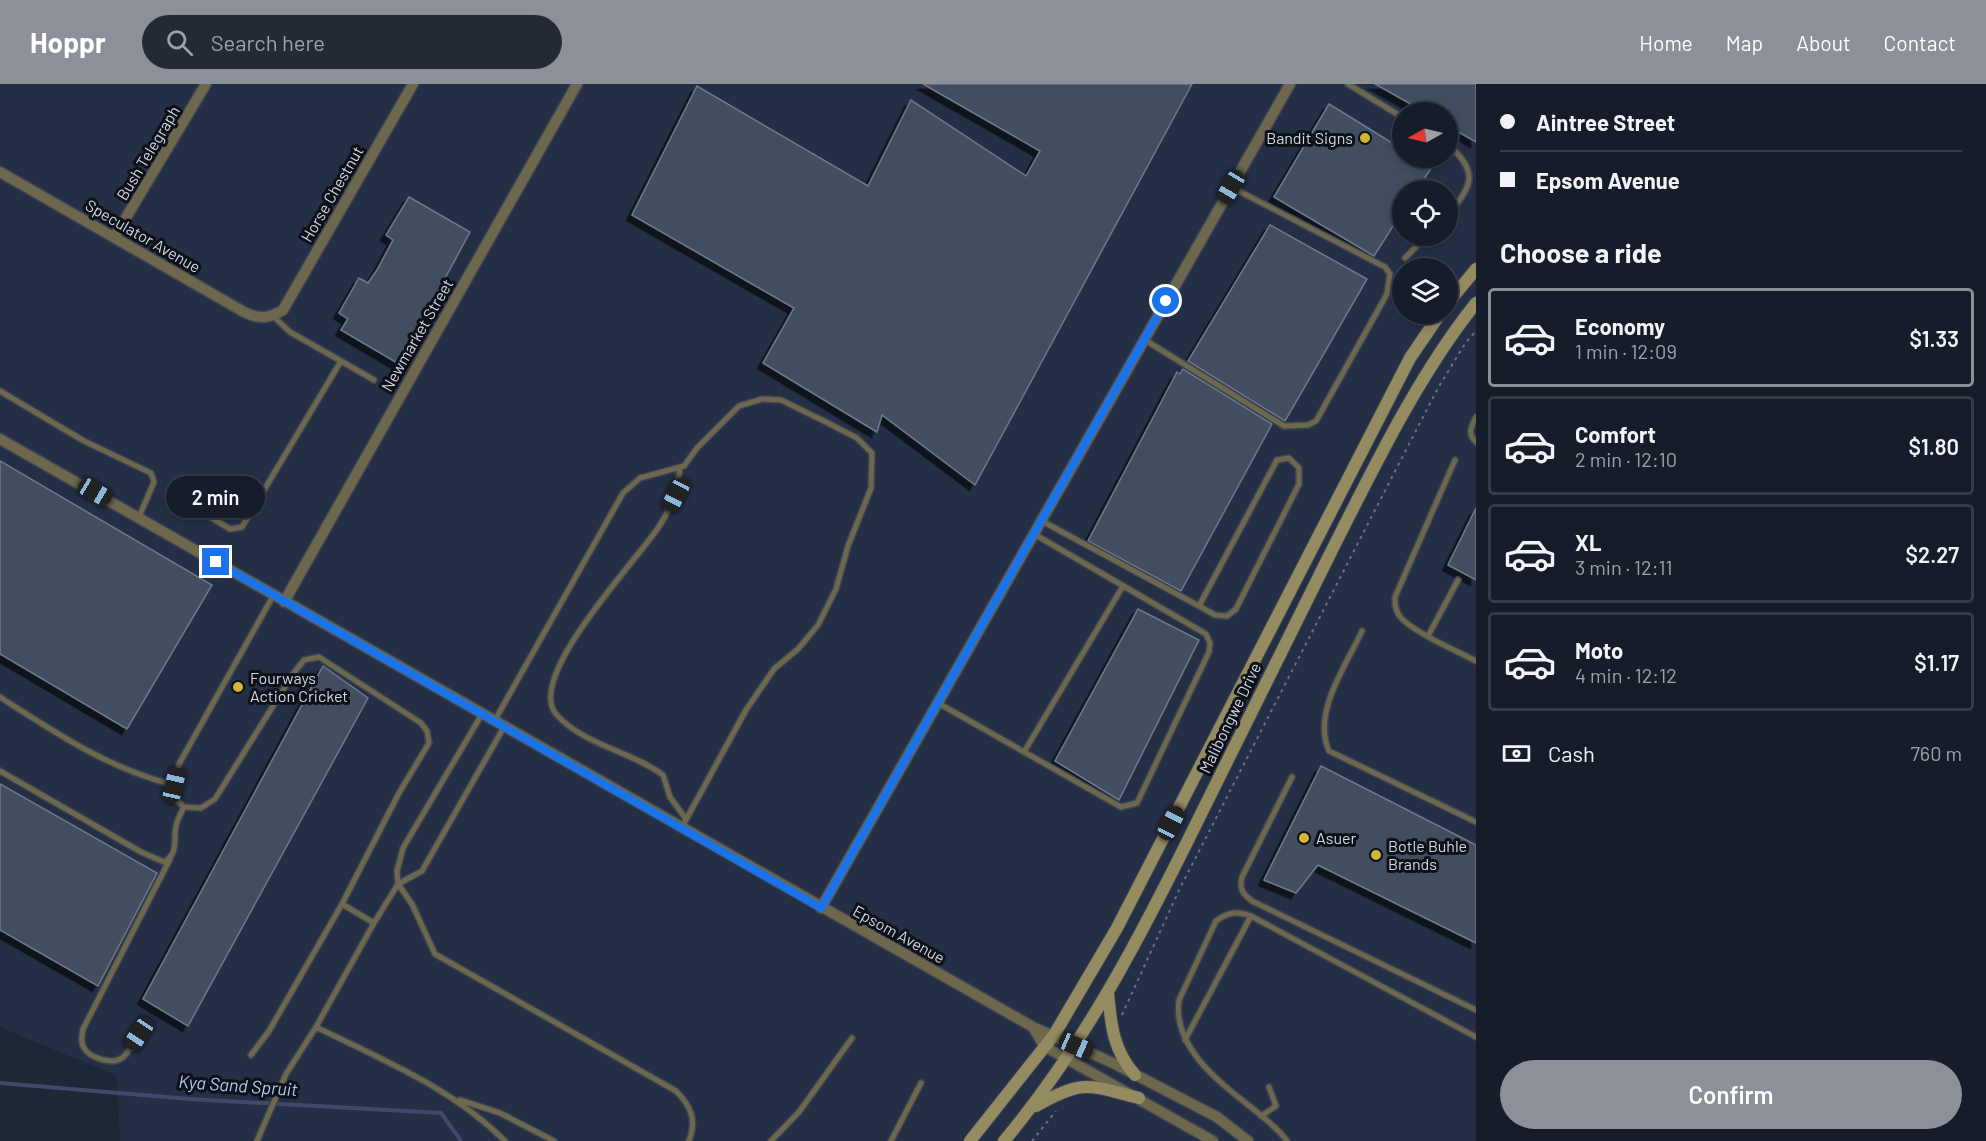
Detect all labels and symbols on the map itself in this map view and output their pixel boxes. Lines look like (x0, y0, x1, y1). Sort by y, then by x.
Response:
street label: Bush Telegraph (112, 102, 183, 203)
north arrow (1392, 102, 1458, 168)
place label: Bandit Signs (1266, 128, 1353, 147)
marker: Bandit Signs (1358, 131, 1372, 145)
street label: Horse Chestnut (296, 142, 367, 245)
car (1214, 167, 1248, 207)
street label: Speculator Avenue (82, 195, 204, 276)
street label: Newmarket Street (377, 275, 456, 394)
route start (1152, 287, 1179, 314)
car (75, 475, 115, 509)
callout: 2 min (166, 475, 266, 517)
car (660, 475, 692, 515)
route end (202, 548, 229, 575)
street label: Malibongwe Drive (1195, 659, 1265, 776)
place label: Fourways Action Cricket (250, 668, 348, 705)
marker: Fourways Action Cricket (231, 680, 245, 694)
car (161, 765, 187, 805)
car (1155, 803, 1187, 843)
place label: Asuer (1316, 828, 1357, 847)
marker: Asuer (1297, 831, 1311, 845)
place label: Botle Buhle Brands (1388, 836, 1467, 873)
marker: Botle Buhle Brands (1369, 848, 1383, 862)
street label: Epsom Avenue (850, 900, 949, 967)
car (121, 1014, 157, 1054)
car (1056, 1030, 1096, 1062)
water label: Kya Sand Spruit (178, 1070, 299, 1100)

